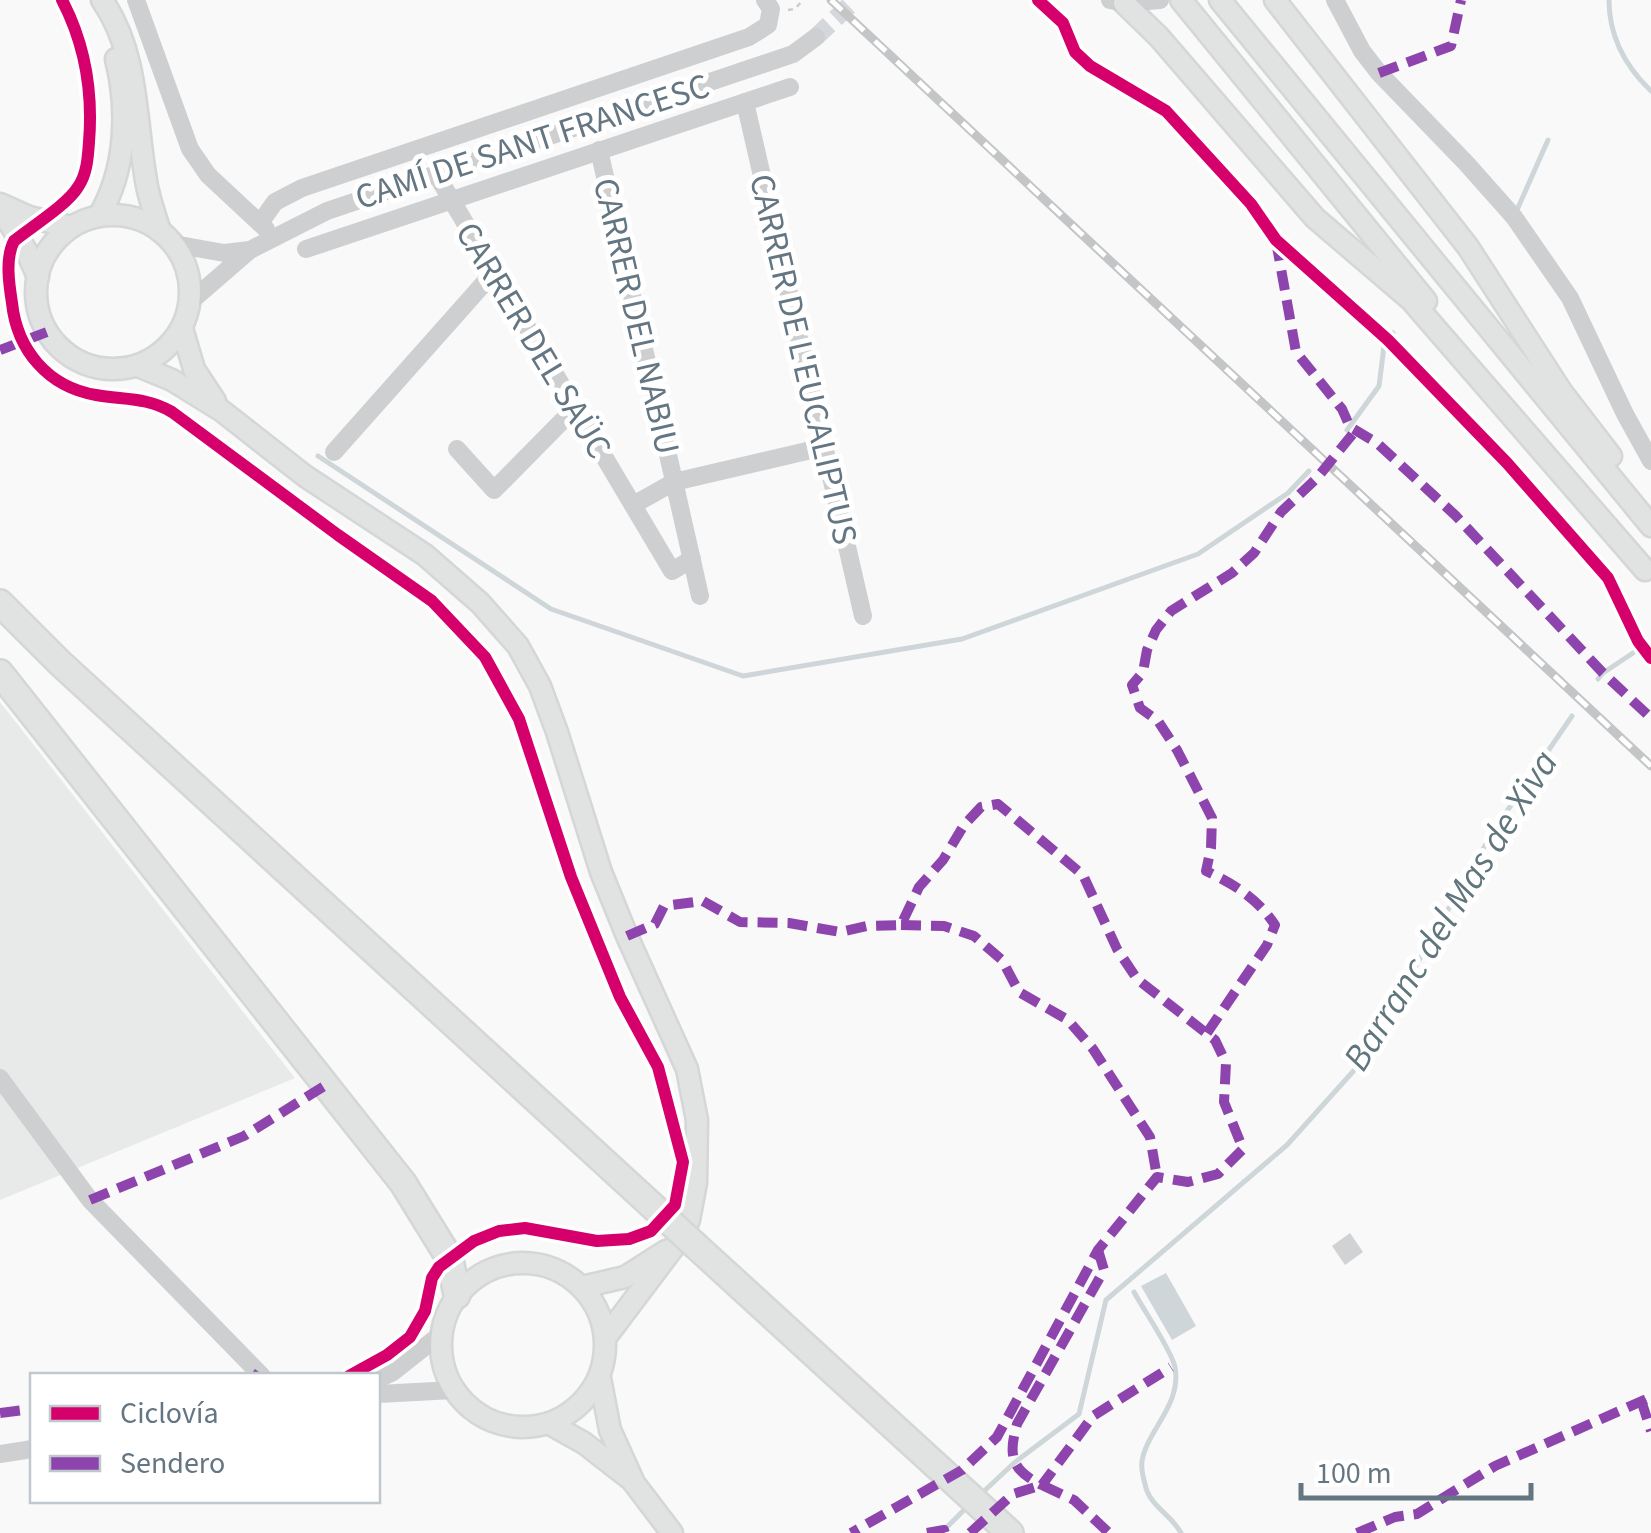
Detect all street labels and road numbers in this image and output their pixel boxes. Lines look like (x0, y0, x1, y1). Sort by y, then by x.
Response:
street label: CAMÍ DE SANT FRANCESC (349, 61, 716, 223)
street label: CARRER DE L'EUCALIPTUS (736, 169, 870, 549)
street label: CARRER DEL NABIU (580, 173, 692, 459)
street label: CARRER DEL SAÜC (443, 213, 624, 468)

